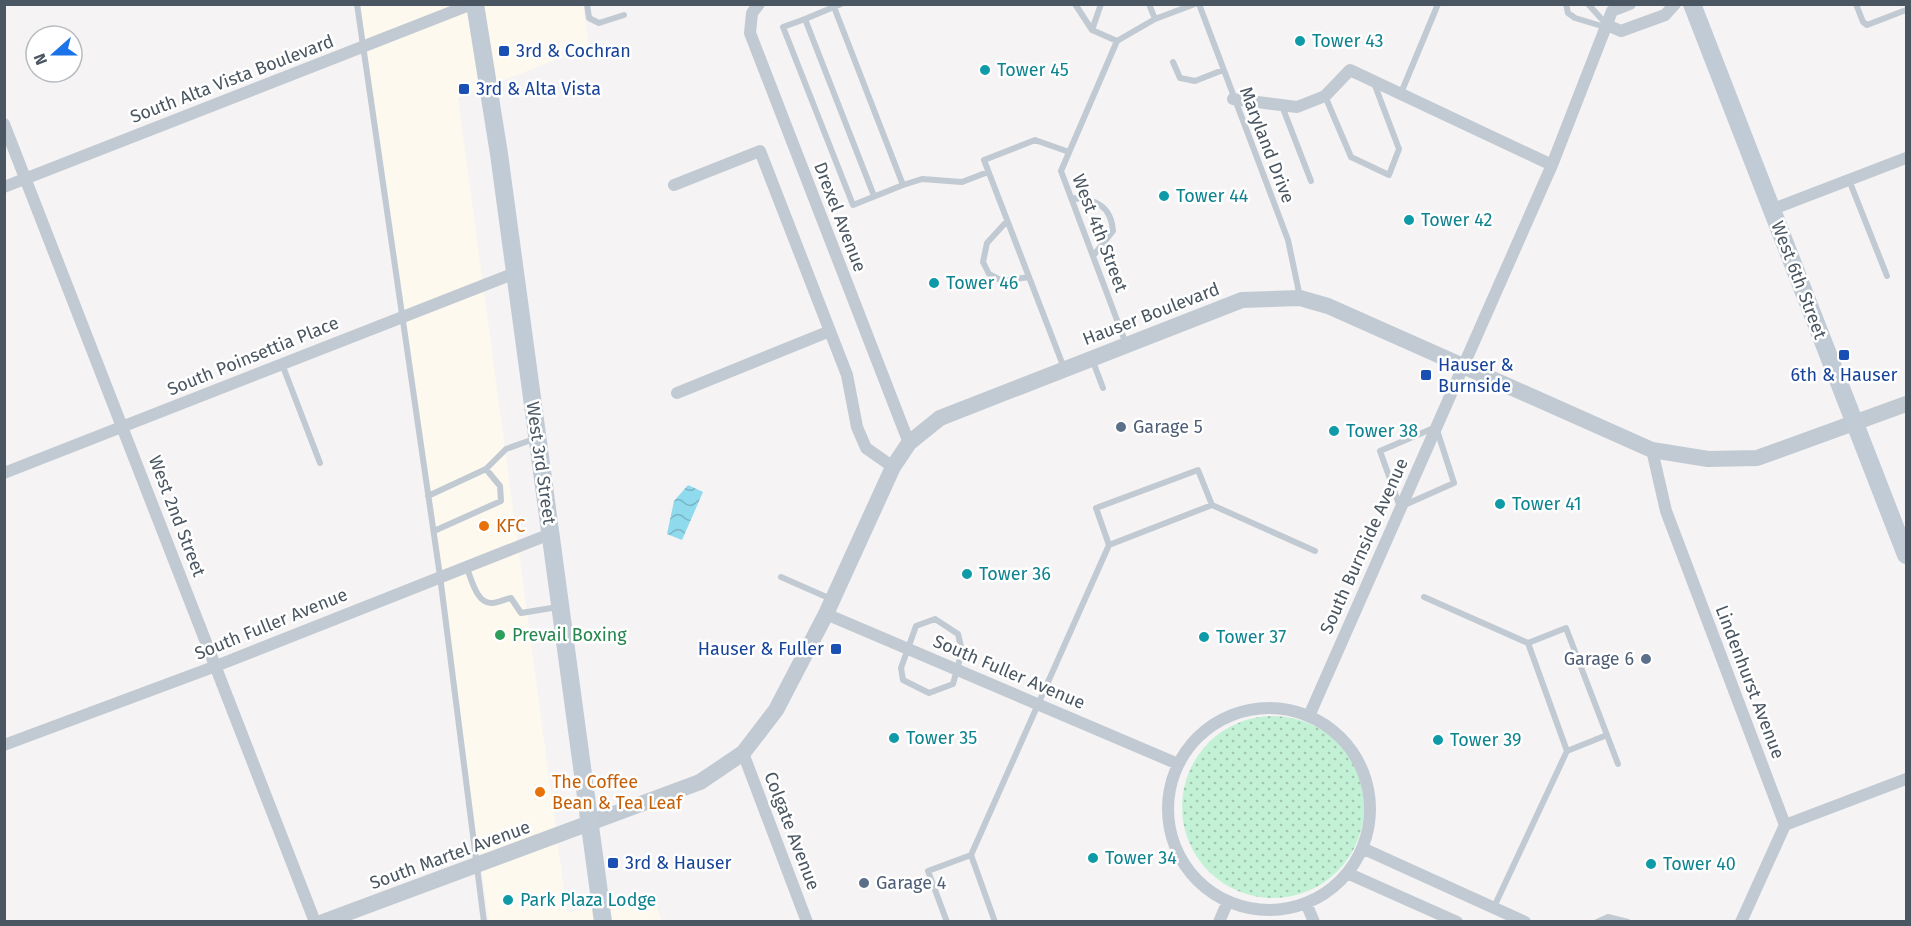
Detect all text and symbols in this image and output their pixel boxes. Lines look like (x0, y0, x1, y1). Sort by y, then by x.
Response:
north arrow (24, 24, 84, 84)
street label: South Alta Vista Boulevard (127, 30, 337, 128)
place label: Tower 43 (1312, 30, 1384, 52)
marker: Tower 43 (1293, 34, 1307, 48)
place label: 3rd & Cochran (516, 40, 631, 62)
marker: 3rd & Cochran (497, 44, 511, 58)
text: N (30, 51, 51, 68)
place label: Tower 45 (997, 59, 1069, 81)
marker: Tower 45 (978, 63, 992, 77)
place label: 3rd & Alta Vista (476, 78, 601, 100)
marker: 3rd & Alta Vista (457, 82, 471, 96)
street label: Maryland Drive (1235, 84, 1299, 206)
street label: Drexel Avenue (809, 159, 871, 275)
street label: West 4th Street (1067, 171, 1133, 295)
place label: Tower 44 (1176, 185, 1249, 207)
marker: Tower 44 (1157, 189, 1171, 203)
place label: Tower 42 (1421, 209, 1492, 231)
marker: Tower 42 (1402, 213, 1416, 227)
street label: West 6th Street (1766, 218, 1832, 342)
place label: Tower 46 (946, 272, 1018, 294)
marker: Tower 46 (927, 276, 941, 290)
street label: Hauser Boulevard (1079, 278, 1223, 350)
street label: South Poinsettia Place (164, 312, 342, 400)
marker: 6th & Hauser (1837, 348, 1851, 362)
place label: Hauser & Burnside (1438, 354, 1514, 397)
place label: 6th & Hauser (1791, 364, 1898, 386)
marker: Hauser & Burnside (1419, 368, 1433, 382)
street label: West 3rd Street (521, 400, 561, 526)
place label: Garage 5 (1133, 416, 1203, 438)
marker: Garage 5 (1114, 420, 1128, 434)
place label: Tower 38 (1346, 420, 1418, 442)
marker: Tower 38 (1327, 424, 1341, 438)
street label: West 2nd Street (144, 452, 210, 580)
street label: South Burnside Avenue (1315, 455, 1413, 637)
place label: Tower 41 (1512, 493, 1582, 515)
marker: Tower 41 (1493, 497, 1507, 511)
place label: KFC (496, 515, 525, 537)
marker: KFC (477, 519, 491, 533)
place label: Tower 36 (979, 563, 1051, 585)
marker: Tower 36 (960, 567, 974, 581)
street label: South Fuller Avenue (191, 583, 351, 665)
street label: Lindenhurst Avenue (1711, 602, 1789, 762)
place label: Prevail Boxing (512, 624, 627, 646)
place label: Tower 37 (1216, 626, 1286, 648)
marker: Prevail Boxing (493, 628, 507, 642)
street label: South Fuller Avenue (930, 630, 1088, 714)
marker: Tower 37 (1197, 630, 1211, 644)
place label: Hauser & Fuller (698, 638, 824, 660)
marker: Hauser & Fuller (829, 642, 843, 656)
place label: Garage 6 (1564, 648, 1634, 670)
marker: Garage 6 (1639, 652, 1653, 666)
place label: Tower 35 (906, 727, 977, 749)
place label: Tower 39 (1450, 729, 1521, 751)
marker: Tower 35 (887, 731, 901, 745)
marker: Tower 39 (1431, 733, 1445, 747)
street label: Colgate Avenue (759, 769, 825, 893)
place label: The Coffee Bean & Tea Leaf (552, 771, 684, 814)
marker: The Coffee Bean & Tea Leaf (533, 785, 547, 799)
street label: South Martel Avenue (367, 816, 533, 894)
place label: Tower 34 (1105, 847, 1177, 869)
marker: Tower 34 (1086, 851, 1100, 865)
place label: 3rd & Hauser (625, 852, 732, 874)
place label: Tower 40 (1663, 853, 1736, 875)
marker: 3rd & Hauser (606, 856, 620, 870)
marker: Tower 40 (1644, 857, 1658, 871)
place label: Garage 4 (876, 872, 947, 894)
marker: Garage 4 (857, 876, 871, 890)
place label: Park Plaza Lodge (520, 889, 656, 911)
marker: Park Plaza Lodge (501, 893, 515, 907)

